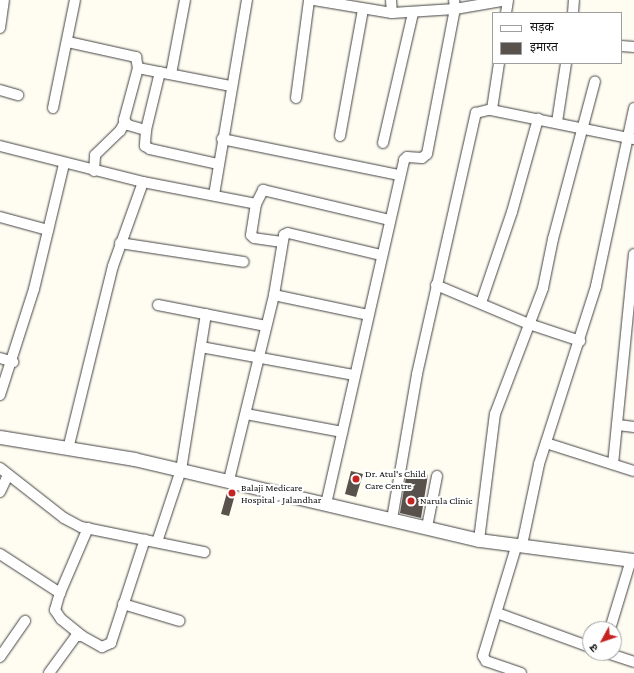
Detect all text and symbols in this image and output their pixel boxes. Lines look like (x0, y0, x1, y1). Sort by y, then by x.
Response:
legend (492, 12, 622, 64)
text: सड़क (530, 20, 554, 34)
text: इमारत (530, 40, 558, 54)
place label: Dr. Atul's Child Care Centre (365, 467, 426, 490)
marker: Dr. Atul's Child Care Centre (350, 473, 362, 485)
place label: Balaji Medicare Hospital - Jalandhar (241, 481, 321, 504)
marker: Balaji Medicare Hospital - Jalandhar (226, 487, 238, 499)
marker: Narula Clinic (405, 495, 417, 507)
place label: Narula Clinic (420, 495, 472, 507)
north arrow (582, 621, 622, 661)
text: उ (587, 642, 600, 654)

